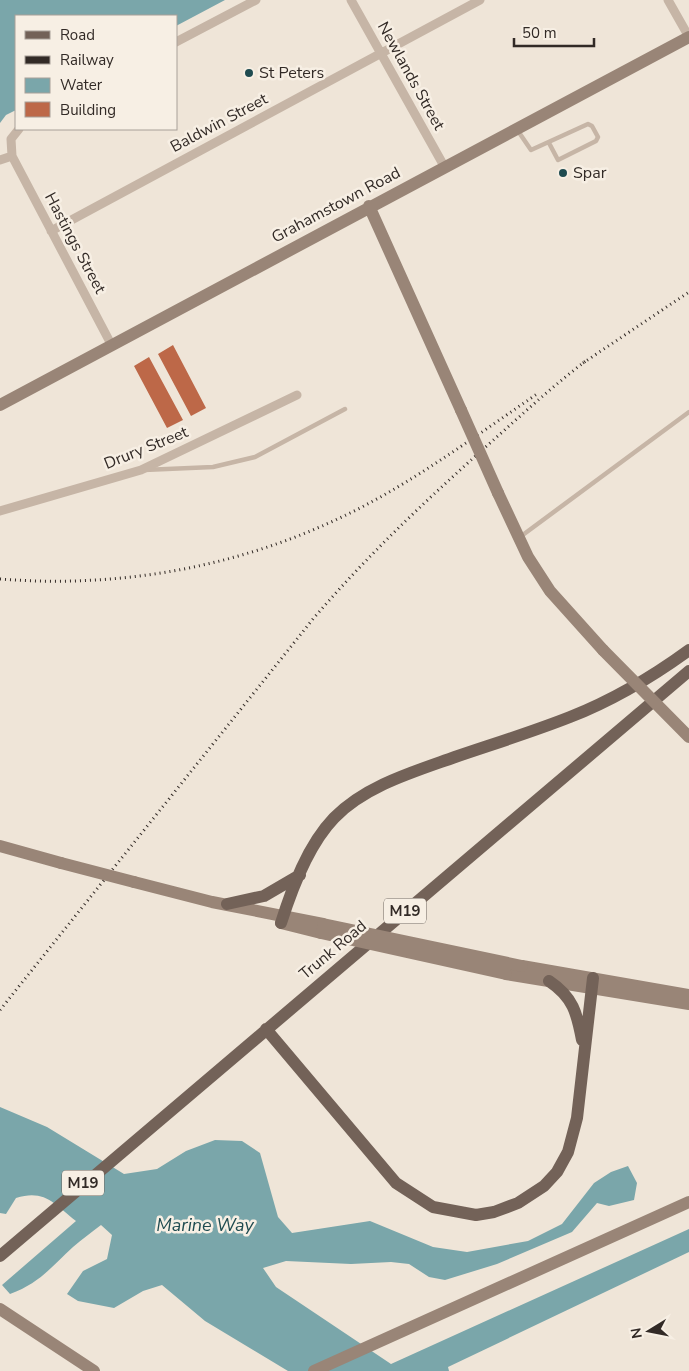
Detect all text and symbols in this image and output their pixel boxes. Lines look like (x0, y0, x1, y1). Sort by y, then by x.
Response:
legend (15, 15, 178, 130)
scale bar (514, 15, 594, 47)
street label: Newlands Street (372, 18, 450, 135)
text: 50 m (522, 23, 557, 43)
text: Road (60, 25, 95, 45)
text: Railway (60, 50, 114, 70)
place label: St Peters (259, 62, 324, 84)
marker: St Peters (243, 67, 255, 79)
text: Water (60, 75, 103, 95)
street label: Baldwin Street (166, 88, 272, 158)
text: Building (60, 100, 116, 120)
street label: Grahamstown Road (268, 162, 404, 248)
place label: Spar (573, 162, 607, 184)
marker: Spar (557, 167, 569, 179)
street label: Hastings Street (39, 189, 111, 298)
street label: Drury Street (101, 421, 192, 475)
road number: M19 (384, 898, 426, 924)
street label: Trunk Road (295, 915, 371, 985)
road number: M19 (62, 1170, 104, 1196)
water label: Marine Way (156, 1213, 254, 1237)
north arrow (624, 1306, 674, 1356)
text: N (626, 1326, 647, 1340)

